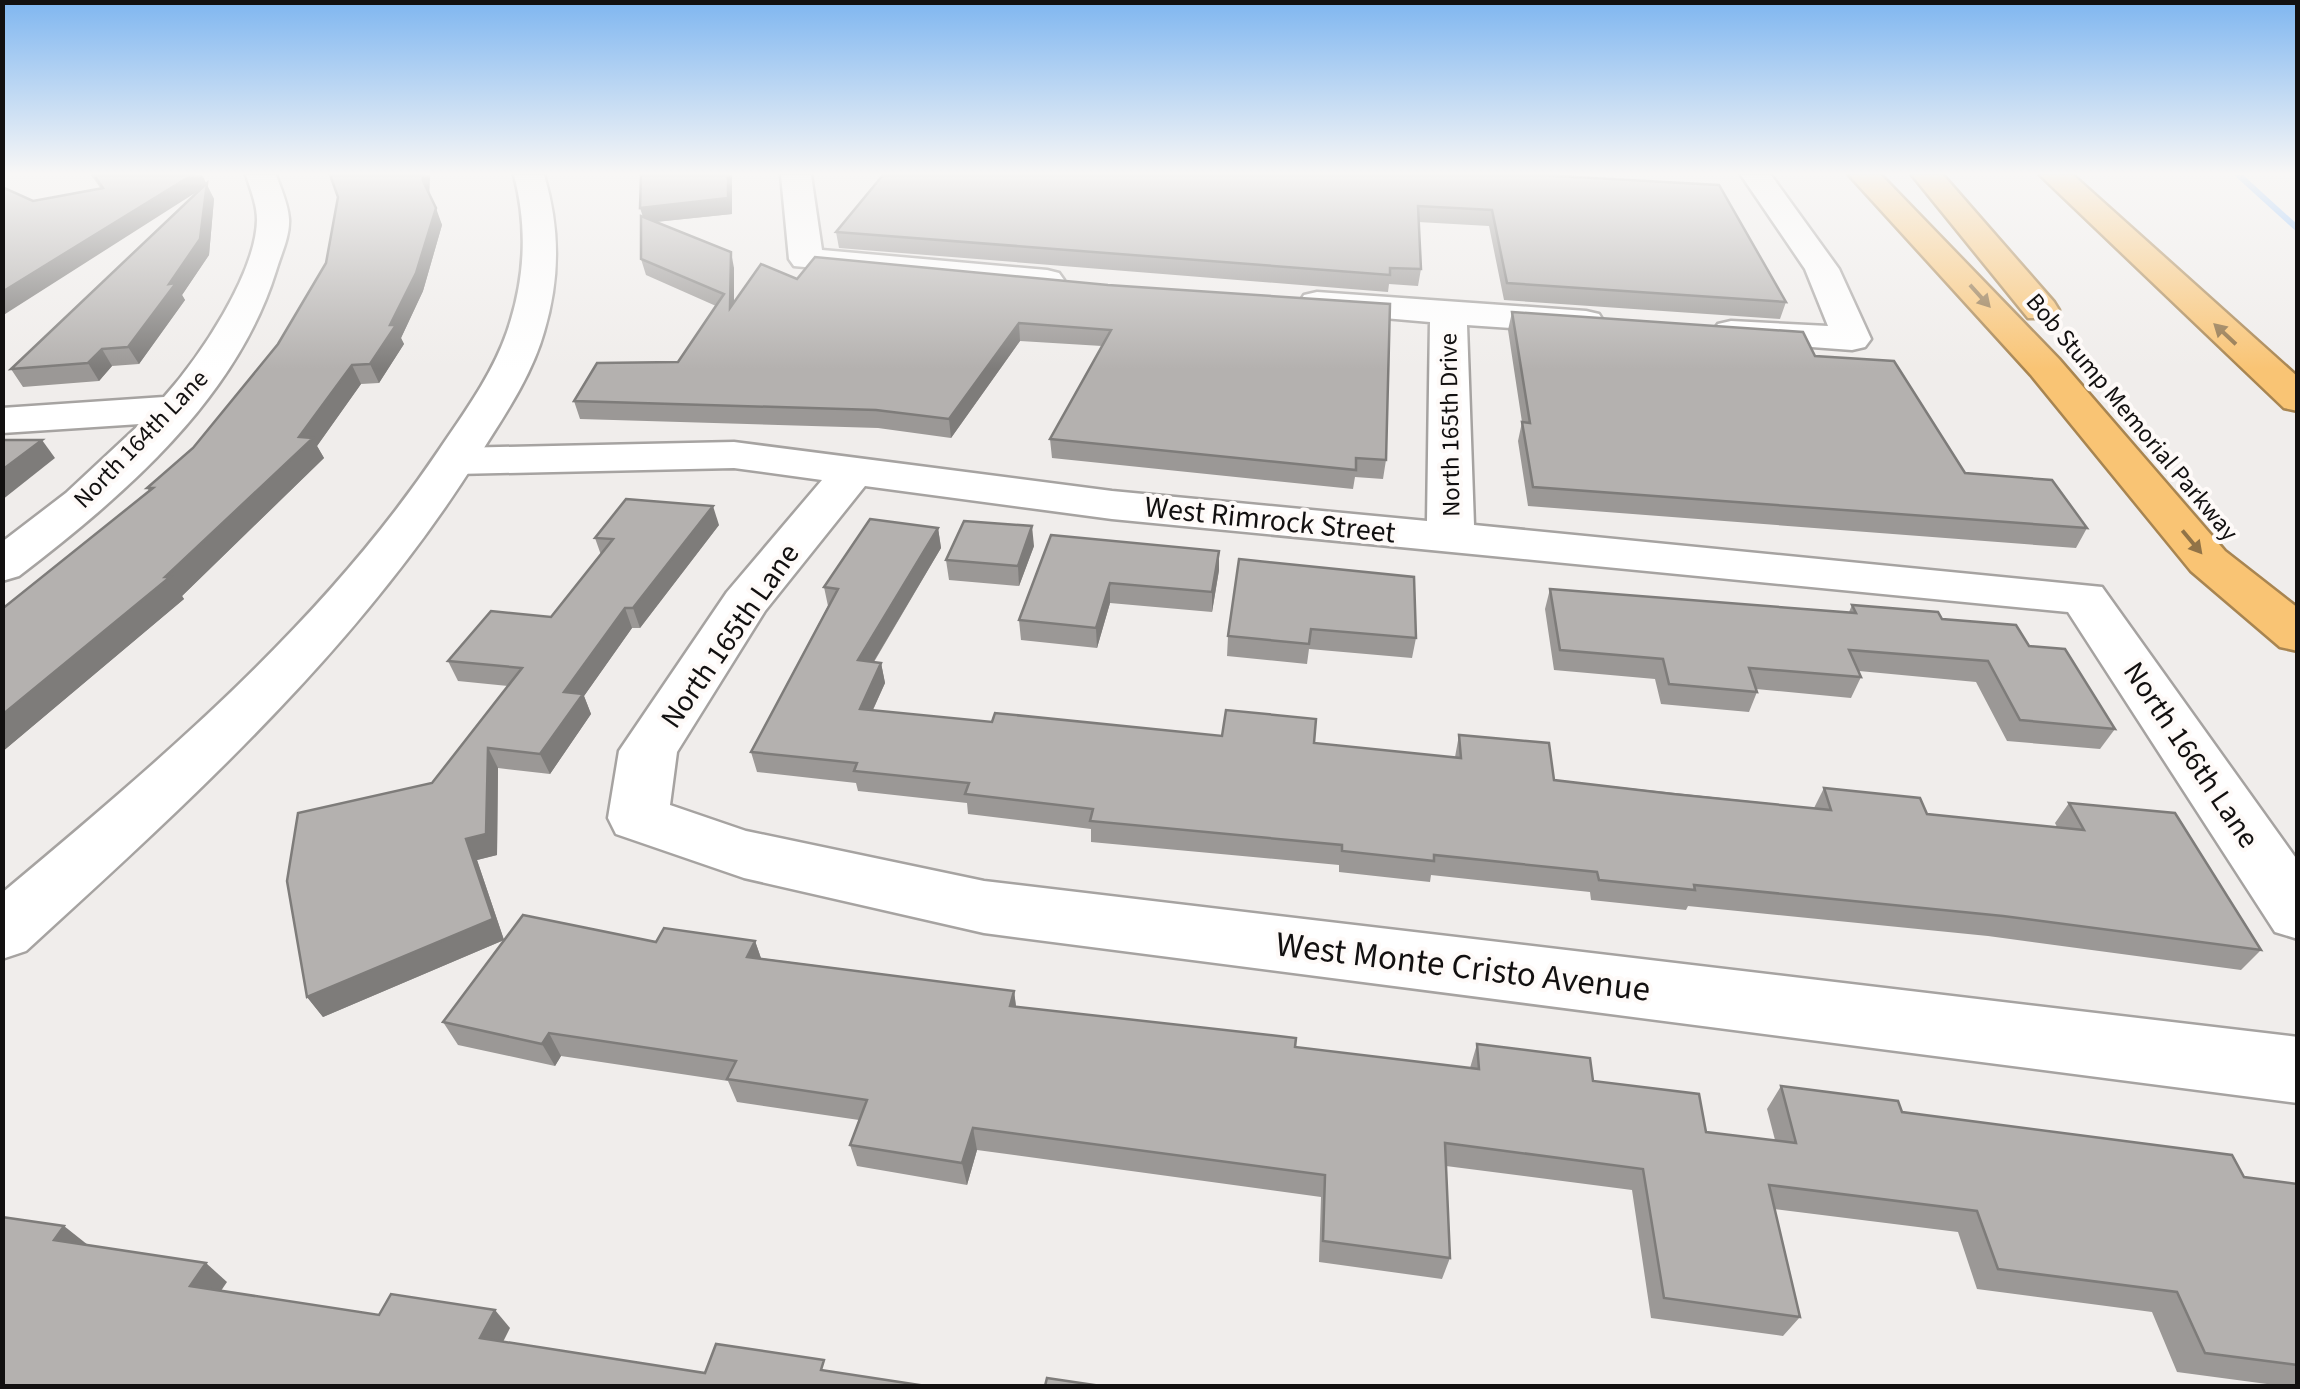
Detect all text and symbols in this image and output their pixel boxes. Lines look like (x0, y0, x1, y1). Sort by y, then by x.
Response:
one-way arrow (1968, 284, 1991, 308)
street label: Bob Stump Memorial Parkway (2017, 285, 2247, 549)
one-way arrow (2213, 323, 2237, 346)
street label: North 165th Drive (1430, 333, 1470, 517)
street label: North 164th Lane (65, 362, 217, 516)
street label: West Rimrock Street (1142, 485, 1398, 555)
one-way arrow (2181, 530, 2202, 555)
street label: North 165th Lane (650, 535, 810, 737)
street label: North 166th Lane (2113, 653, 2269, 857)
street label: West Monte Cristo Avenue (1273, 919, 1653, 1015)

